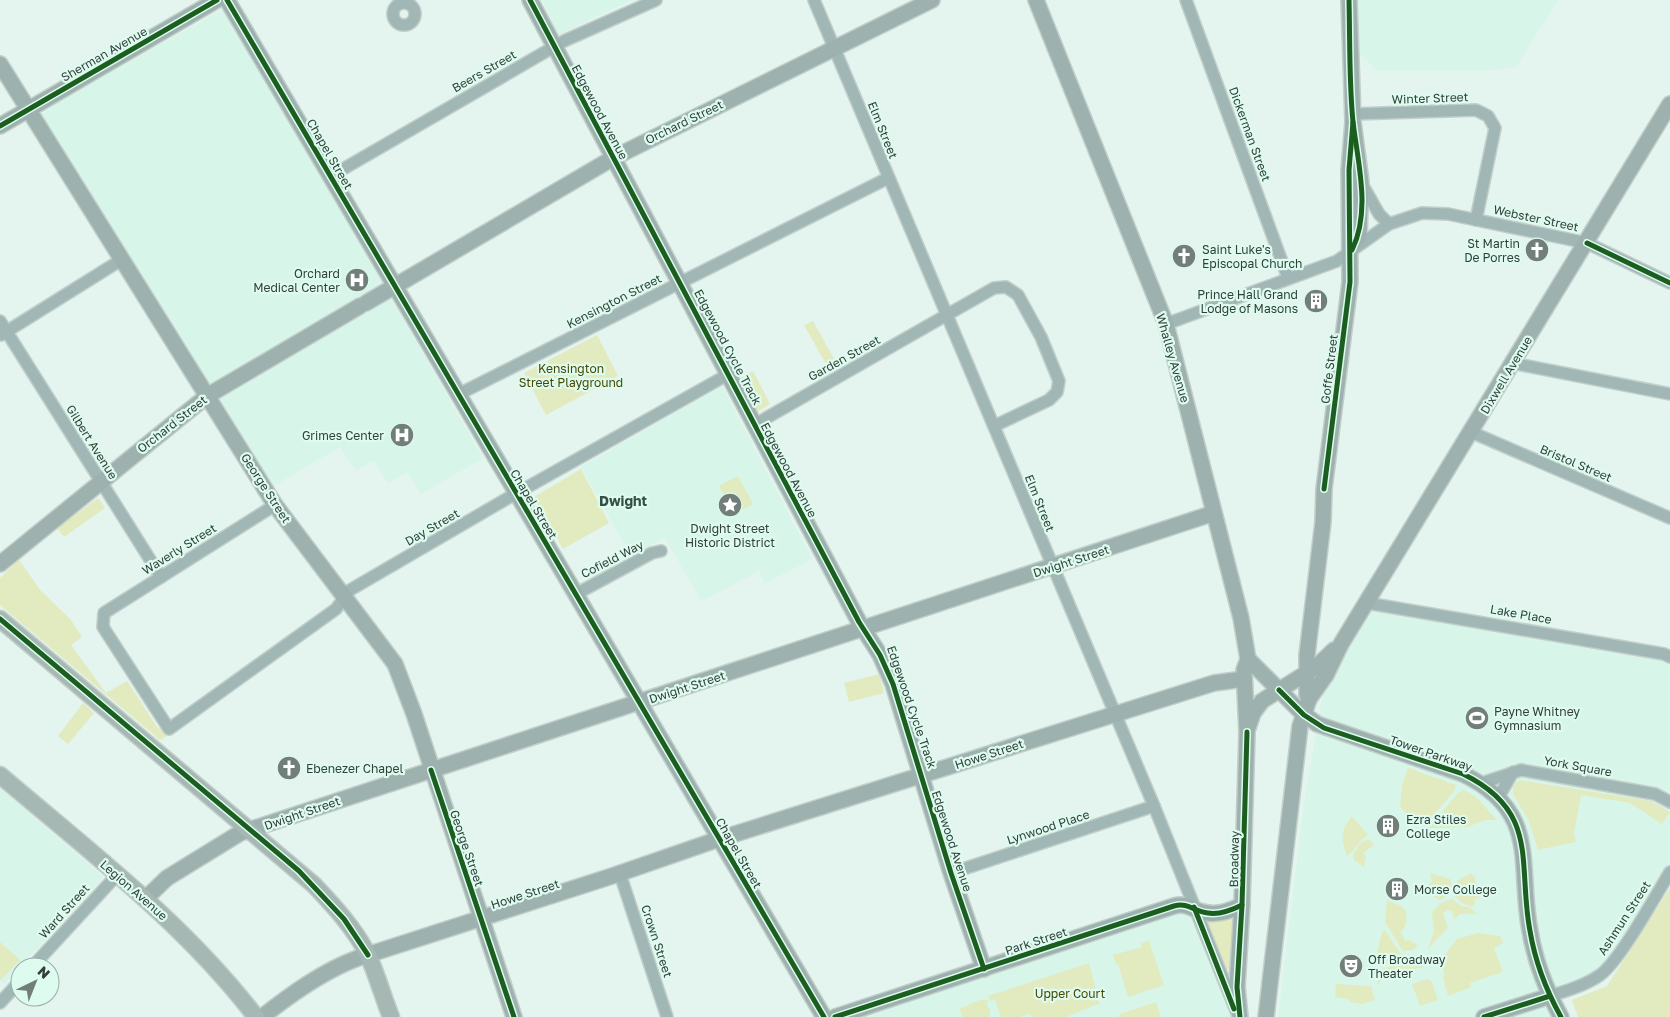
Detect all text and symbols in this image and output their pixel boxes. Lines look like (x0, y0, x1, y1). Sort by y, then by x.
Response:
street label: Sherman Avenue (58, 23, 150, 85)
street label: Beers Street (449, 47, 519, 95)
street label: Edgewood Avenue (569, 62, 631, 162)
street label: Dickerman Street (1226, 85, 1274, 184)
street label: Winter Street (1391, 89, 1469, 107)
street label: Orchard Street (643, 97, 725, 147)
street label: Elm Street (865, 99, 901, 161)
street label: Chapel Street (304, 116, 356, 192)
street label: Webster Street (1492, 202, 1580, 234)
place label: St Martin De Porres (1464, 236, 1520, 265)
church icon: St Martin De Porres (1524, 237, 1550, 263)
place label: Saint Luke's Episcopal Church (1202, 242, 1302, 271)
church icon: Saint Luke's Episcopal Church (1171, 243, 1197, 269)
place label: Orchard Medical Center (253, 266, 340, 295)
hospital icon: Orchard Medical Center (344, 267, 370, 293)
street label: Kensington Street (564, 270, 664, 331)
street label: Edgewood Cycle Track (691, 287, 765, 408)
place label: Prince Hall Grand Lodge of Masons (1197, 287, 1298, 316)
building icon: Prince Hall Grand Lodge of Masons (1303, 288, 1329, 314)
street label: Whalley Avenue (1153, 312, 1193, 404)
street label: Garden Street (805, 332, 883, 384)
street label: Goffe Street (1317, 333, 1341, 405)
street label: Dixwell Avenue (1477, 333, 1535, 417)
park label: Kensington Street Playground (519, 361, 623, 390)
street label: Orchard Street (134, 392, 210, 456)
street label: Gilbert Avenue (63, 402, 121, 482)
street label: Edgewood Avenue (758, 420, 820, 520)
hospital icon: Grimes Center (389, 422, 415, 448)
place label: Grimes Center (302, 428, 384, 443)
street label: Bristol Street (1538, 441, 1614, 485)
street label: George Street (238, 450, 294, 526)
street label: Chapel Street (507, 466, 561, 542)
street label: Elm Street (1022, 472, 1058, 534)
district label: Dwight (599, 492, 647, 509)
place icon: Dwight Street Historic District (717, 492, 743, 518)
street label: Day Street (402, 505, 462, 549)
street label: Waverly Street (139, 520, 219, 578)
place label: Dwight Street Historic District (685, 521, 775, 550)
street label: Cofield Way (578, 537, 646, 581)
street label: Dwight Street (1031, 542, 1111, 580)
street label: Lake Place (1489, 601, 1553, 627)
street label: Edgewood Cycle Track (884, 644, 940, 771)
street label: Dwight Street (647, 668, 727, 706)
place label: Payne Whitney Gymnasium (1494, 704, 1580, 733)
sports icon: Payne Whitney Gymnasium (1464, 705, 1490, 731)
street label: Tower Parkway (1388, 732, 1475, 774)
street label: Howe Street (953, 736, 1025, 772)
street label: York Square (1543, 753, 1613, 779)
church icon: Ebenezer Chapel (276, 755, 302, 781)
place label: Ebenezer Chapel (306, 761, 403, 776)
street label: Edgewood Avenue (929, 788, 975, 894)
street label: Dwight Street (262, 793, 342, 833)
street label: Lynwood Place (1005, 807, 1091, 847)
street label: George Street (447, 808, 487, 888)
place label: Ezra Stiles College (1406, 812, 1466, 841)
building icon: Ezra Stiles College (1375, 813, 1401, 839)
street label: Chapel Street (713, 815, 765, 891)
street label: Broadway (1226, 830, 1242, 887)
street label: Legion Avenue (97, 857, 171, 923)
street label: Howe Street (489, 876, 561, 912)
building icon: Morse College (1384, 876, 1410, 902)
street label: Ashmun Street (1594, 878, 1654, 958)
street label: Ward Street (36, 880, 93, 941)
place label: Morse College (1414, 882, 1497, 897)
street label: Crown Street (638, 903, 676, 979)
street label: Park Street (1003, 924, 1069, 958)
place label: Off Broadway Theater (1368, 952, 1446, 981)
theatre icon: Off Broadway Theater (1338, 953, 1364, 979)
north arrow (10, 957, 60, 1007)
text: N (35, 962, 54, 982)
park label: Upper Court (1035, 986, 1105, 1001)

